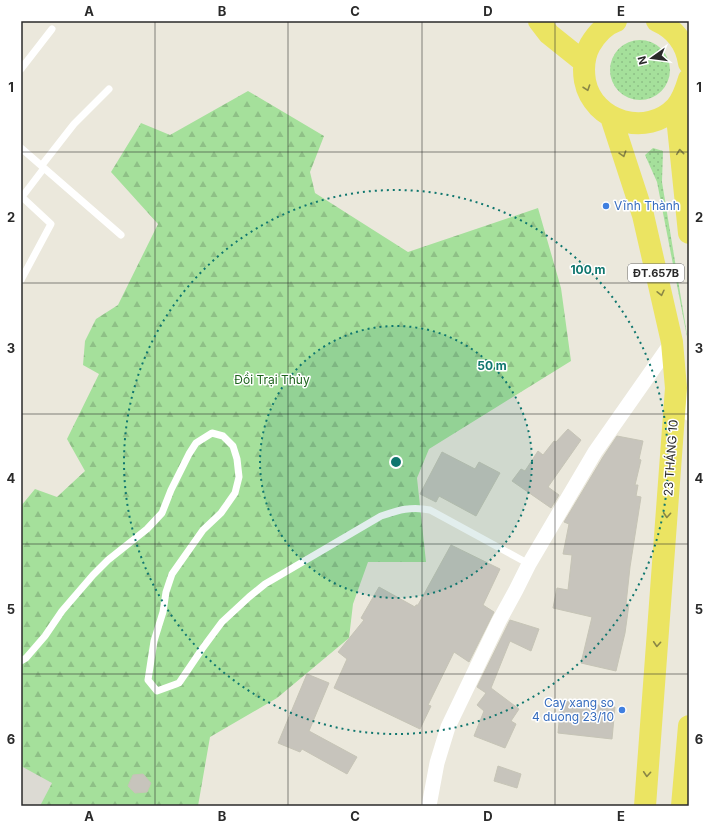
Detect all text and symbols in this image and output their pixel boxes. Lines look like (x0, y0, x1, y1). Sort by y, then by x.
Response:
text: A (84, 3, 94, 19)
text: B (218, 3, 227, 19)
text: C (350, 3, 360, 19)
text: D (483, 3, 493, 19)
text: E (617, 3, 625, 19)
north arrow (632, 38, 672, 78)
text: N (634, 55, 650, 66)
text: 1 (8, 79, 14, 95)
text: 1 (696, 79, 702, 95)
one-way arrow (583, 84, 591, 91)
one-way arrow (676, 149, 685, 155)
one-way arrow (618, 150, 627, 157)
place label: Vĩnh Thành (614, 198, 680, 213)
marker: Vĩnh Thành (601, 201, 611, 211)
text: 2 (7, 209, 15, 225)
text: 2 (695, 209, 703, 225)
text: 100 m (570, 262, 606, 277)
road number: ĐT.657B (628, 264, 684, 282)
one-way arrow (656, 290, 664, 296)
text: 3 (7, 340, 15, 356)
text: 3 (695, 340, 703, 356)
text: 50 m (477, 358, 507, 373)
park label: Đồi Trại Thủy (234, 372, 310, 387)
street label: 23 THÁNG 10 (660, 419, 681, 497)
centre of rings (389, 455, 403, 469)
text: 4 (7, 470, 16, 486)
text: 4 (695, 470, 704, 486)
one-way arrow (662, 512, 671, 518)
text: 5 (7, 601, 15, 617)
text: 5 (695, 601, 703, 617)
one-way arrow (652, 641, 661, 647)
place label: Cay xang so 4 duong 23/10 (532, 695, 614, 724)
marker: Cay xang so 4 duong 23/10 (617, 705, 627, 715)
text: 6 (7, 731, 15, 747)
text: 6 (695, 731, 703, 747)
one-way arrow (643, 771, 652, 777)
text: A (84, 808, 94, 824)
text: B (218, 808, 227, 824)
text: C (350, 808, 360, 824)
text: D (483, 808, 493, 824)
text: E (617, 808, 625, 824)

